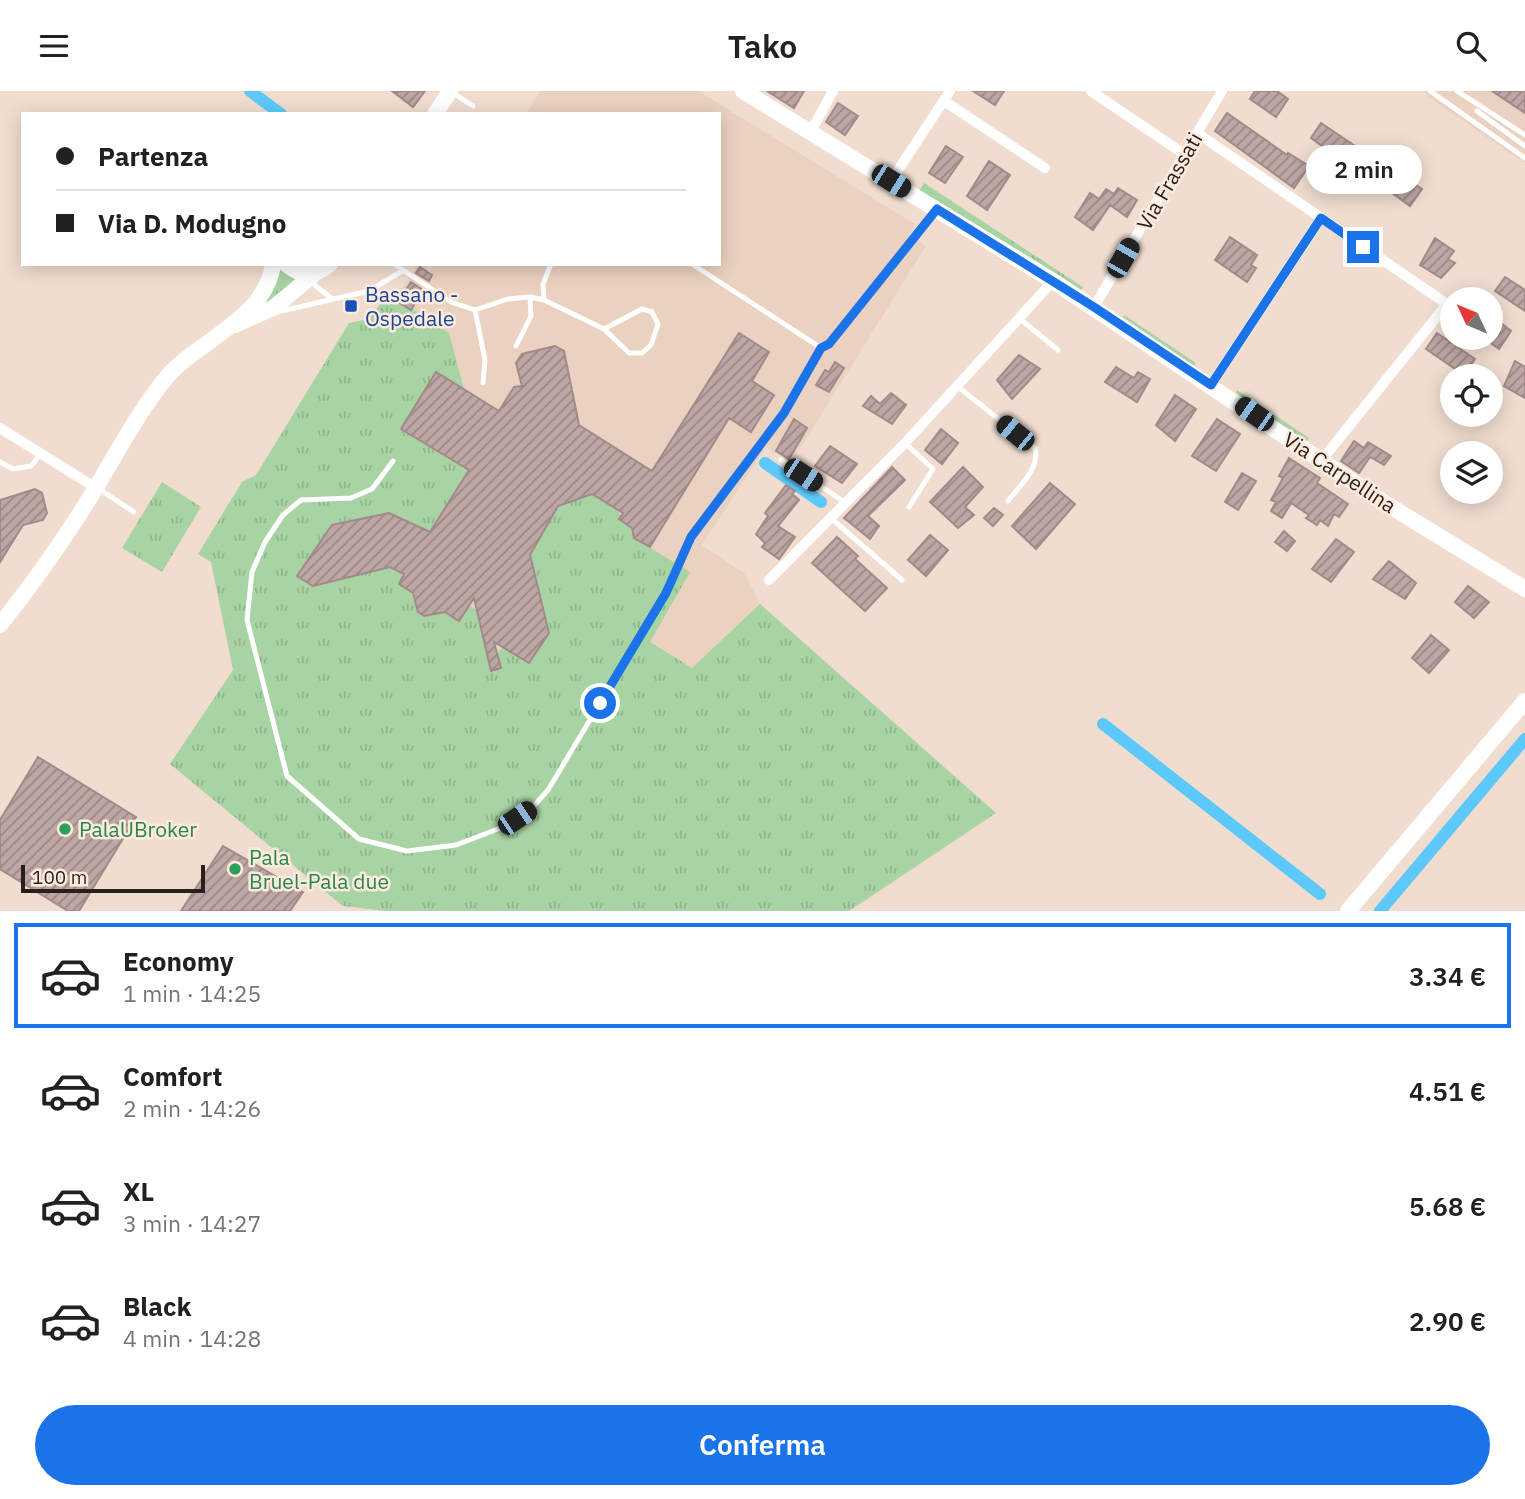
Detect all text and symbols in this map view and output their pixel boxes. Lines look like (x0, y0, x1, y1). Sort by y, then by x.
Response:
text: Tako (728, 25, 797, 67)
icon: menu (35, 27, 73, 65)
icon: search (1452, 27, 1490, 65)
street label: Via Frassati (1130, 127, 1208, 235)
text: Partenza (98, 139, 208, 173)
callout: 2 min (1305, 145, 1421, 195)
text: 2 min (1334, 154, 1394, 184)
car (868, 161, 915, 201)
text: Via D. Modugno (98, 206, 286, 240)
route end (1347, 231, 1379, 263)
car (1104, 235, 1143, 281)
place label: Bassano - Ospedale (365, 280, 459, 332)
north arrow (1440, 287, 1503, 350)
map controls (1440, 287, 1503, 504)
marker: Bassano - Ospedale (343, 298, 359, 314)
button: locate (1440, 364, 1503, 427)
car (1231, 393, 1278, 435)
car (993, 412, 1038, 454)
street label: Via Carpellina (1278, 425, 1402, 519)
button: layers (1440, 441, 1503, 504)
car (780, 455, 827, 495)
route start (584, 687, 616, 719)
car (494, 798, 541, 838)
place label: PalaUBroker (79, 815, 197, 843)
marker: PalaUBroker (57, 821, 73, 837)
place label: Pala Bruel-Pala due (249, 843, 389, 895)
marker: Pala Bruel-Pala due (227, 861, 243, 877)
scale bar (21, 862, 205, 894)
text: 100 m (32, 865, 87, 889)
icon: car (39, 944, 102, 1007)
text: Economy (123, 944, 234, 978)
text: 3.34 € (1409, 959, 1486, 993)
text: 1 min · 14:25 (123, 978, 261, 1008)
icon: car (39, 1059, 102, 1122)
text: Comfort (123, 1059, 222, 1093)
text: 4.51 € (1409, 1074, 1486, 1108)
text: 2 min · 14:26 (123, 1093, 261, 1123)
icon: car (39, 1174, 102, 1237)
text: XL (123, 1174, 154, 1208)
text: 5.68 € (1409, 1189, 1486, 1223)
text: 3 min · 14:27 (123, 1208, 261, 1238)
icon: car (39, 1289, 102, 1352)
text: Black (123, 1289, 191, 1323)
text: 2.90 € (1409, 1304, 1486, 1338)
text: 4 min · 14:28 (123, 1323, 261, 1353)
button: Conferma (35, 1405, 1490, 1485)

